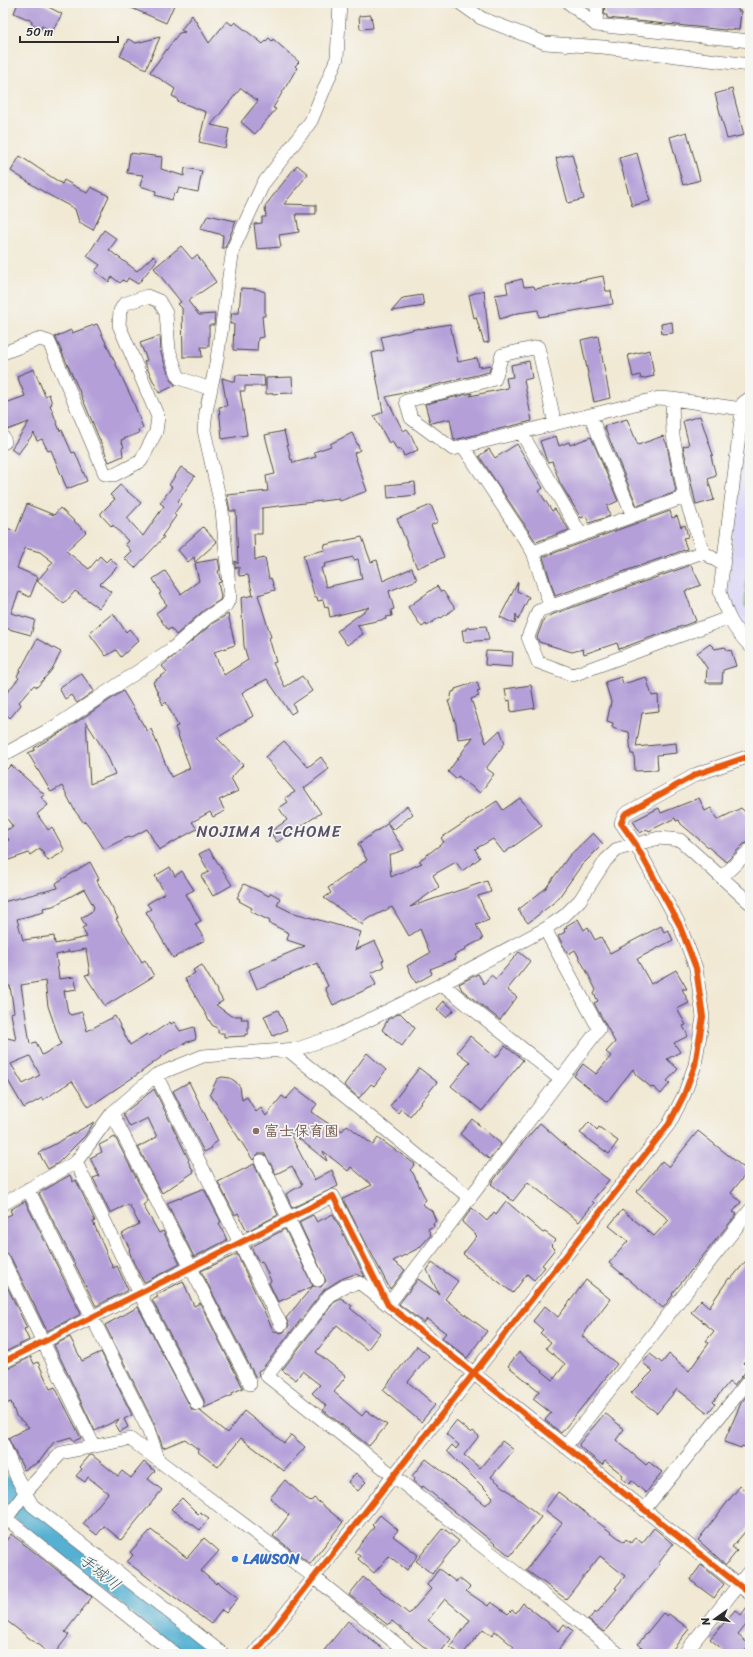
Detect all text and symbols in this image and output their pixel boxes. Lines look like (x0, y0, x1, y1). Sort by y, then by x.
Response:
scale bar (20, 18, 118, 44)
text: 50 m (26, 21, 53, 43)
district label: NOJIMA 1-CHOME (197, 817, 342, 846)
place label: 富士保育園 (264, 1118, 339, 1144)
marker: 富士保育園 (251, 1126, 261, 1136)
water label: 手城川 (72, 1546, 128, 1598)
place label: LAWSON (243, 1546, 300, 1572)
marker: LAWSON (230, 1554, 240, 1564)
north arrow (695, 1599, 735, 1639)
text: N (696, 1615, 716, 1628)

